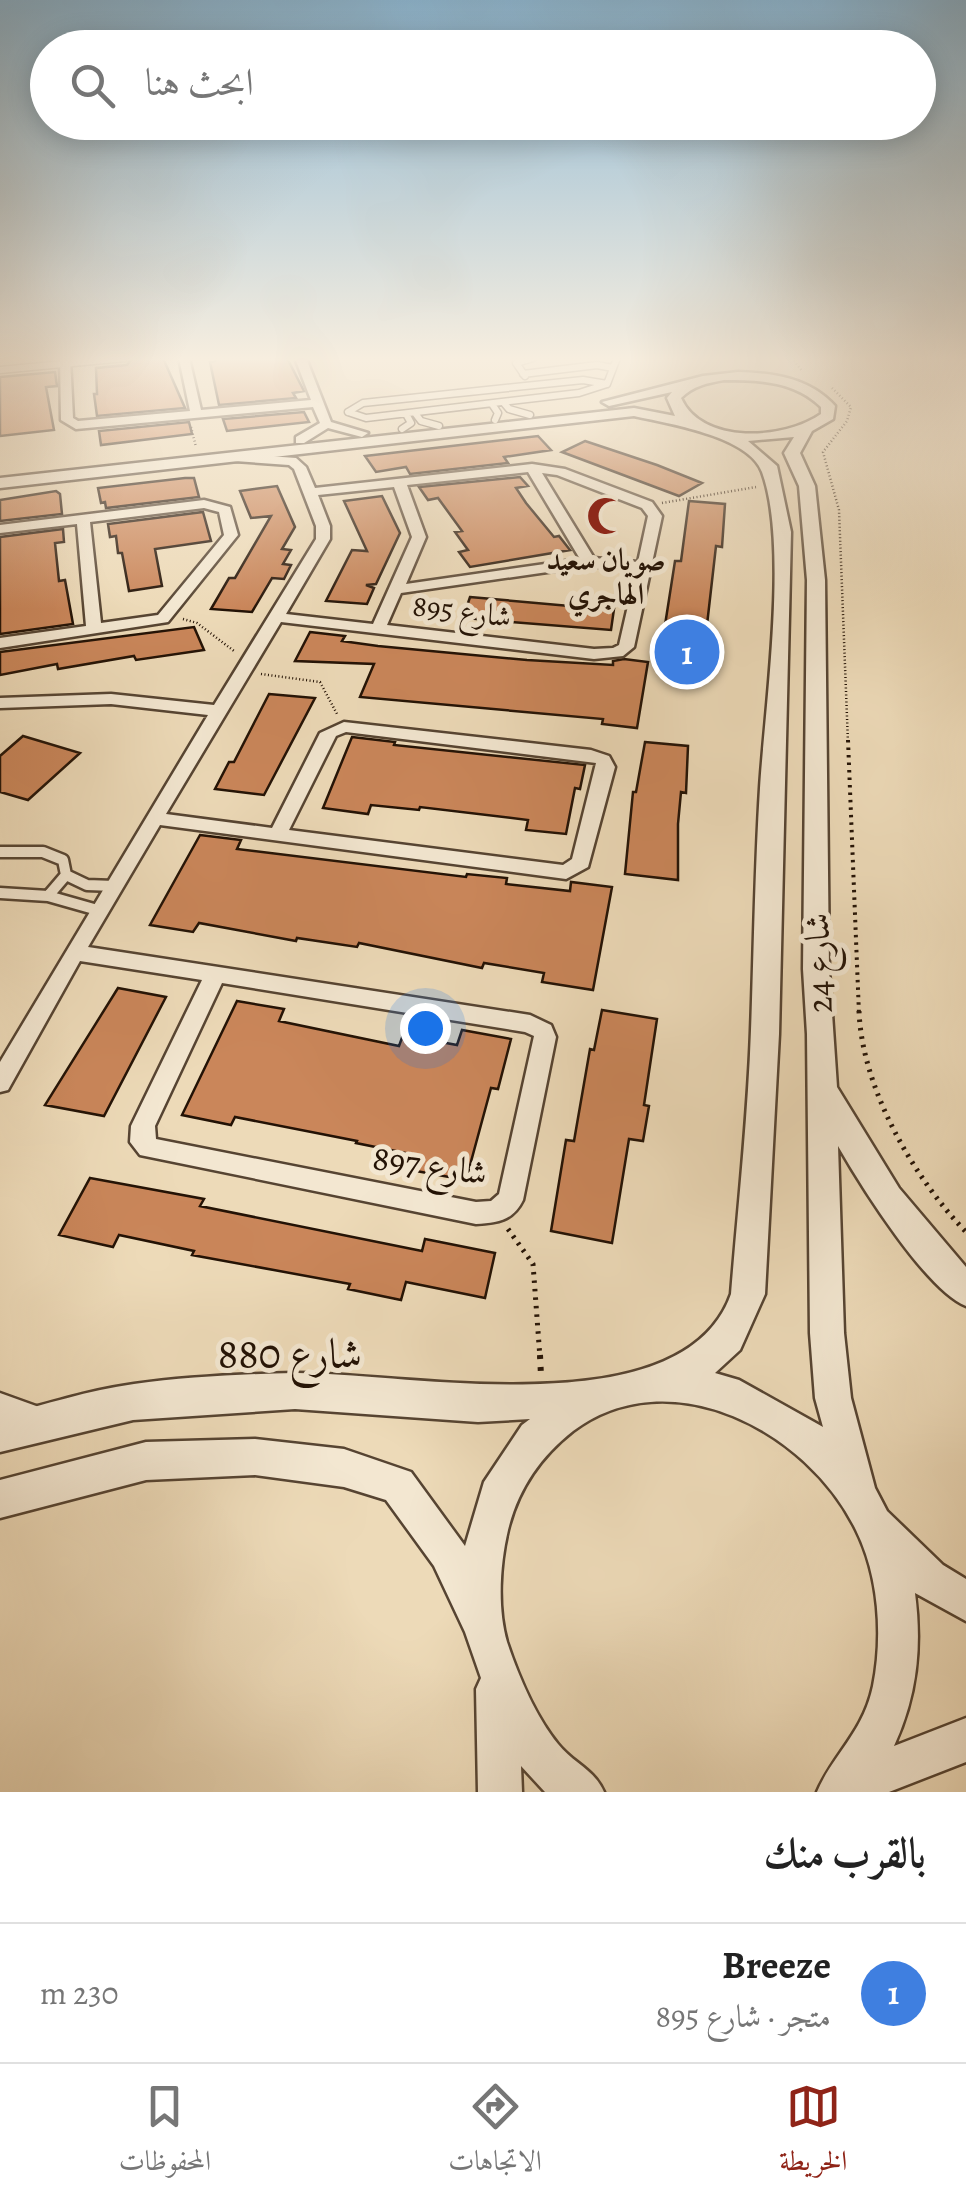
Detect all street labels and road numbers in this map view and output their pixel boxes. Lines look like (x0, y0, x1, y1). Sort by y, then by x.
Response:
street label: شارع 895 (410, 585, 514, 642)
street label: شارع 24 (792, 912, 849, 1014)
street label: شارع 897 (369, 1133, 490, 1202)
street label: شارع 880 (218, 1325, 362, 1389)

